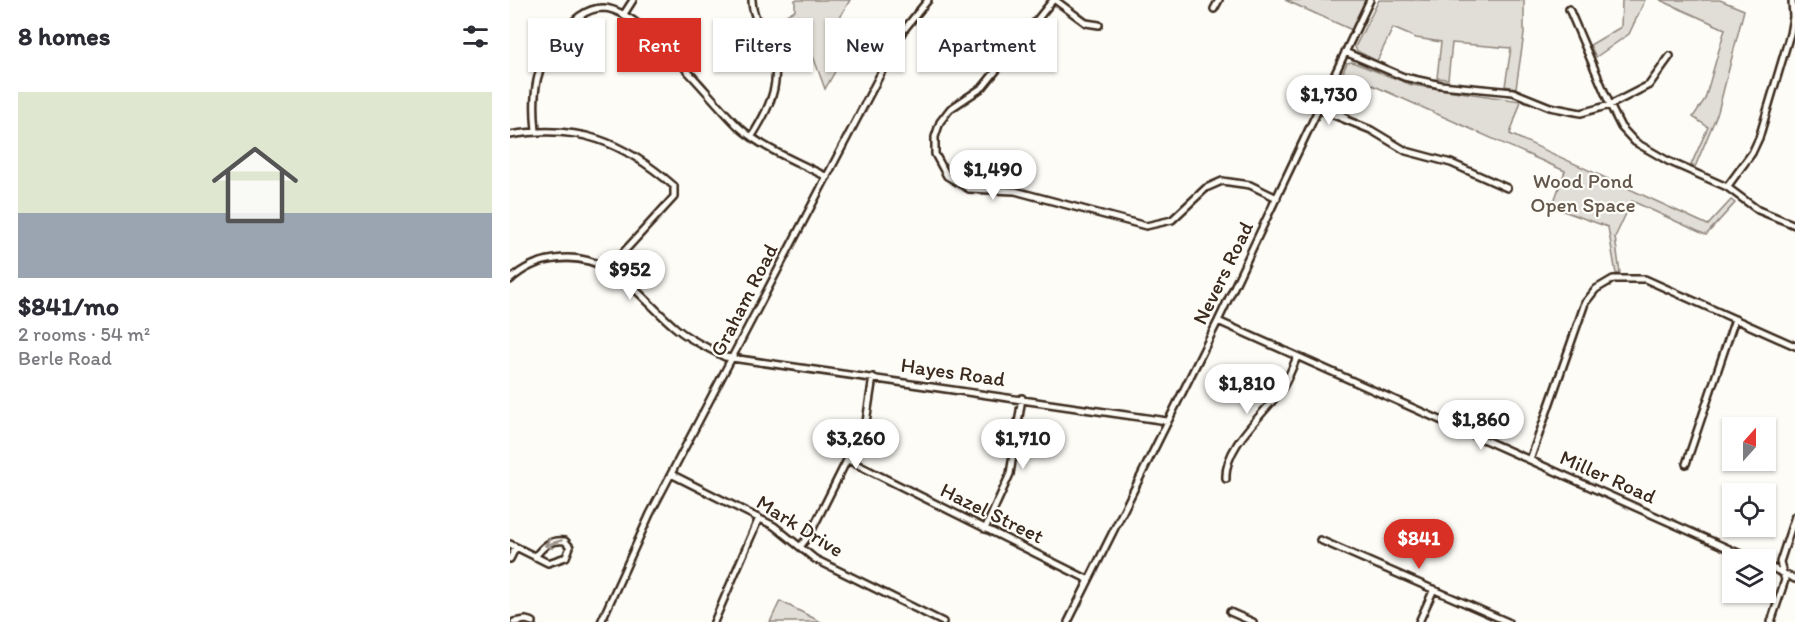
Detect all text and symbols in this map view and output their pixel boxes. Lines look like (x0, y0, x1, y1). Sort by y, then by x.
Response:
chip: Buy (528, 18, 605, 72)
chip: Rent (617, 18, 701, 72)
chip: Filters (713, 18, 813, 72)
chip: New (825, 18, 905, 72)
chip: Apartment (917, 18, 1057, 72)
text: 8 homes (18, 20, 110, 52)
icon: filters (459, 20, 492, 53)
pin: $1,730 (1280, 75, 1378, 126)
text: $1,730 (1300, 82, 1358, 106)
icon: home (201, 131, 309, 239)
pin: $1,490 (944, 150, 1042, 201)
text: $1,490 (964, 157, 1022, 181)
park label: Wood Pond Open Space (1530, 168, 1636, 217)
street label: Nevers Road (1187, 217, 1258, 329)
street label: Graham Road (704, 239, 783, 360)
pin: $952 (594, 250, 666, 301)
text: $952 (609, 257, 651, 281)
text: $841/mo (18, 290, 119, 322)
text: 2 rooms · 54 m² (18, 322, 150, 346)
text: Berle Road (18, 346, 112, 370)
street label: Hayes Road (899, 352, 1007, 391)
pin: $1,810 (1198, 364, 1296, 415)
text: $1,810 (1219, 371, 1275, 395)
pin: $1,860 (1432, 400, 1530, 451)
text: $1,860 (1452, 407, 1510, 431)
north arrow (1722, 417, 1776, 471)
map controls (1722, 417, 1776, 603)
pin: $3,260 (807, 419, 905, 470)
pin: $1,710 (974, 419, 1072, 470)
text: $3,260 (826, 426, 886, 450)
text: $1,710 (995, 426, 1051, 450)
street label: Miller Road (1556, 444, 1661, 509)
street label: Hazel Street (936, 477, 1048, 548)
button: locate (1722, 483, 1776, 537)
street label: Mark Drive (752, 489, 848, 562)
pin: $841 (1383, 519, 1455, 570)
text: $841 (1398, 526, 1440, 550)
one-way arrow (544, 538, 563, 549)
button: layers (1722, 549, 1776, 603)

